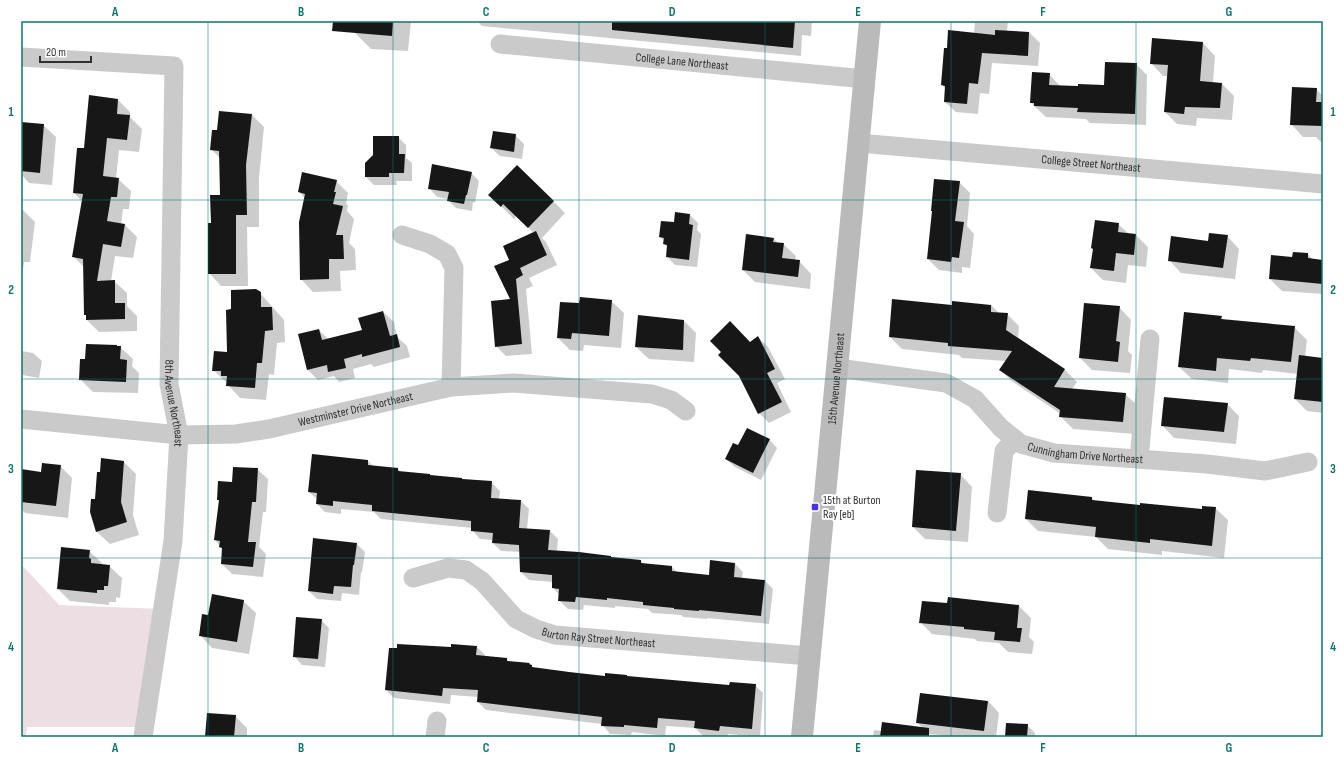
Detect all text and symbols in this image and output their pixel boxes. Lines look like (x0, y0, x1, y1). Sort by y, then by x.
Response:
text: A (111, 4, 119, 20)
text: B (298, 4, 304, 20)
text: C (483, 4, 490, 20)
text: D (669, 4, 676, 20)
text: E (855, 4, 861, 20)
text: F (1040, 4, 1046, 20)
text: G (1226, 4, 1233, 20)
scale bar (40, 38, 91, 64)
text: 20 m (46, 45, 66, 60)
street label: College Lane Northeast (635, 50, 730, 74)
text: 1 (8, 104, 14, 120)
text: 1 (1330, 104, 1336, 120)
street label: College Street Northeast (1041, 152, 1142, 176)
text: 2 (8, 282, 14, 298)
text: 2 (1330, 282, 1336, 298)
street label: 15th Avenue Northeast (825, 332, 848, 425)
street label: 8th Avenue Northeast (161, 359, 186, 448)
street label: Westminster Drive Northeast (297, 389, 415, 430)
street label: Cunningham Drive Northeast (1026, 439, 1144, 467)
text: 3 (8, 461, 14, 477)
text: 3 (1330, 461, 1336, 477)
place label: 15th at Burton Ray [eb] (823, 493, 881, 522)
marker: 15th at Burton Ray [eb] (810, 502, 820, 512)
street label: Burton Ray Street Northeast (540, 624, 657, 651)
text: 4 (8, 639, 14, 655)
text: 4 (1330, 639, 1336, 655)
text: A (111, 740, 119, 756)
text: B (298, 740, 304, 756)
text: C (483, 740, 490, 756)
text: D (669, 740, 676, 756)
text: E (855, 740, 861, 756)
text: F (1040, 740, 1046, 756)
text: G (1226, 740, 1233, 756)

